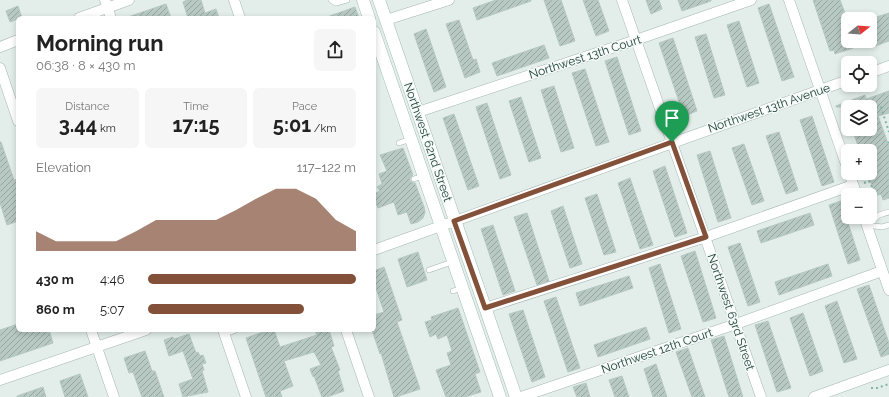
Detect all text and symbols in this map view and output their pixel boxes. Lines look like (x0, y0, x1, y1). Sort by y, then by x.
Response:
north arrow (841, 12, 877, 48)
map controls (841, 12, 877, 224)
button: share (314, 29, 356, 71)
text: Morning run (36, 30, 164, 56)
street label: Northwest 13th Court (527, 32, 643, 82)
button: locate (841, 56, 877, 92)
text: 06:38 · 8 × 430 m (36, 58, 136, 73)
street label: Northwest 62nd Street (401, 81, 455, 203)
street label: Northwest 13th Avenue (706, 81, 832, 135)
text: Distance (65, 100, 109, 113)
text: Time (183, 100, 209, 113)
text: Pace (292, 100, 317, 113)
button: layers (841, 100, 877, 136)
pin (655, 101, 689, 142)
icon: arrive (661, 107, 683, 129)
text: 3.44 (59, 113, 97, 137)
text: 17:15 (172, 113, 219, 137)
text: 5:01 (273, 113, 311, 137)
text: km (97, 122, 116, 135)
text: /km (311, 122, 336, 135)
button: + (841, 144, 877, 180)
text: Elevation (36, 160, 91, 175)
text: 117–122 m (297, 160, 356, 175)
button: − (841, 188, 877, 224)
street label: Northwest 63rd Street (704, 252, 758, 372)
text: 430 m (36, 272, 74, 287)
text: 4:46 (100, 272, 124, 287)
text: 860 m (36, 302, 75, 317)
text: 5:07 (100, 302, 124, 317)
street label: Northwest 12th Court (599, 325, 715, 377)

